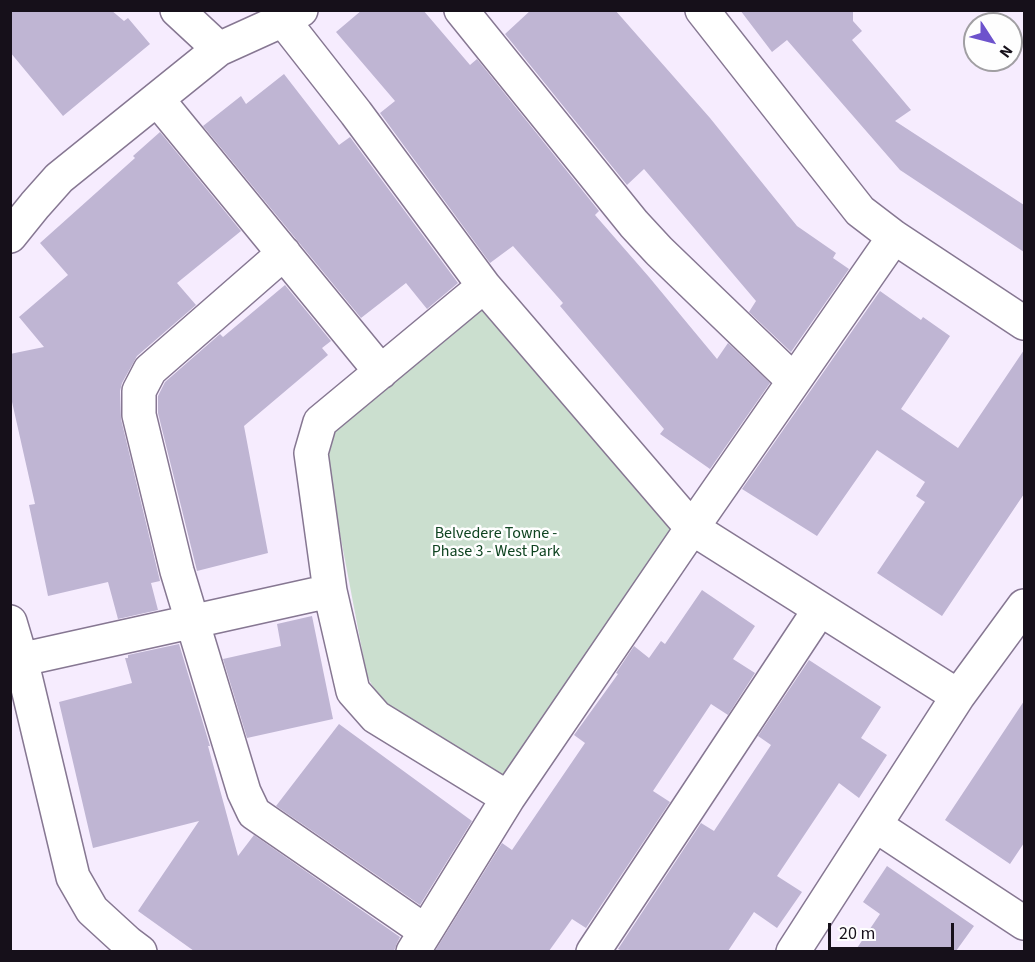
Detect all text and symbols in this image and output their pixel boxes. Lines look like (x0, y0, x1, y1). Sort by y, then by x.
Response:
north arrow (963, 12, 1023, 72)
text: N (994, 41, 1018, 62)
park label: Belvedere Towne - Phase 3 - West Park (432, 524, 560, 562)
scale bar (831, 911, 957, 949)
text: 20 m (839, 921, 875, 946)

